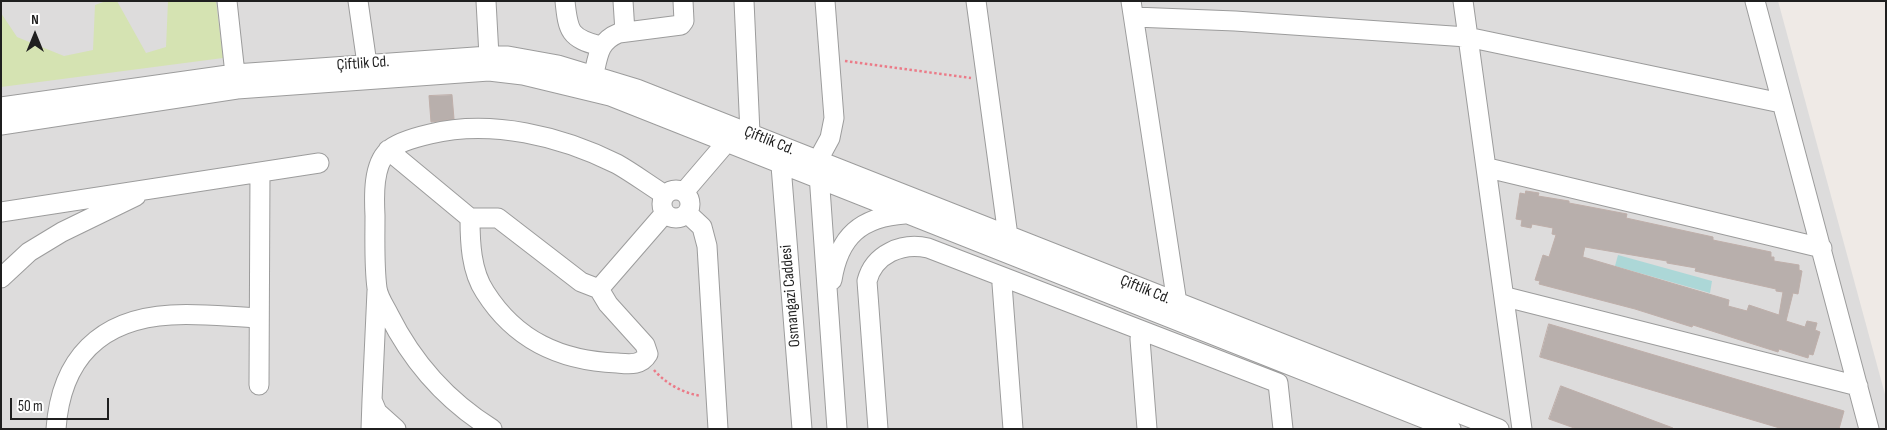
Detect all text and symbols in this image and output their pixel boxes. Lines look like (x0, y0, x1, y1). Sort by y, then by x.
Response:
north arrow (10, 10, 60, 60)
text: N (31, 11, 39, 28)
street label: Çiftlik Cd. (336, 53, 390, 75)
street label: Çiftlik Cd. (741, 122, 797, 160)
street label: Osmangazi Caddesi (777, 244, 805, 348)
street label: Çiftlik Cd. (1117, 271, 1173, 309)
scale bar (12, 388, 111, 420)
text: 50 m (18, 397, 43, 416)

